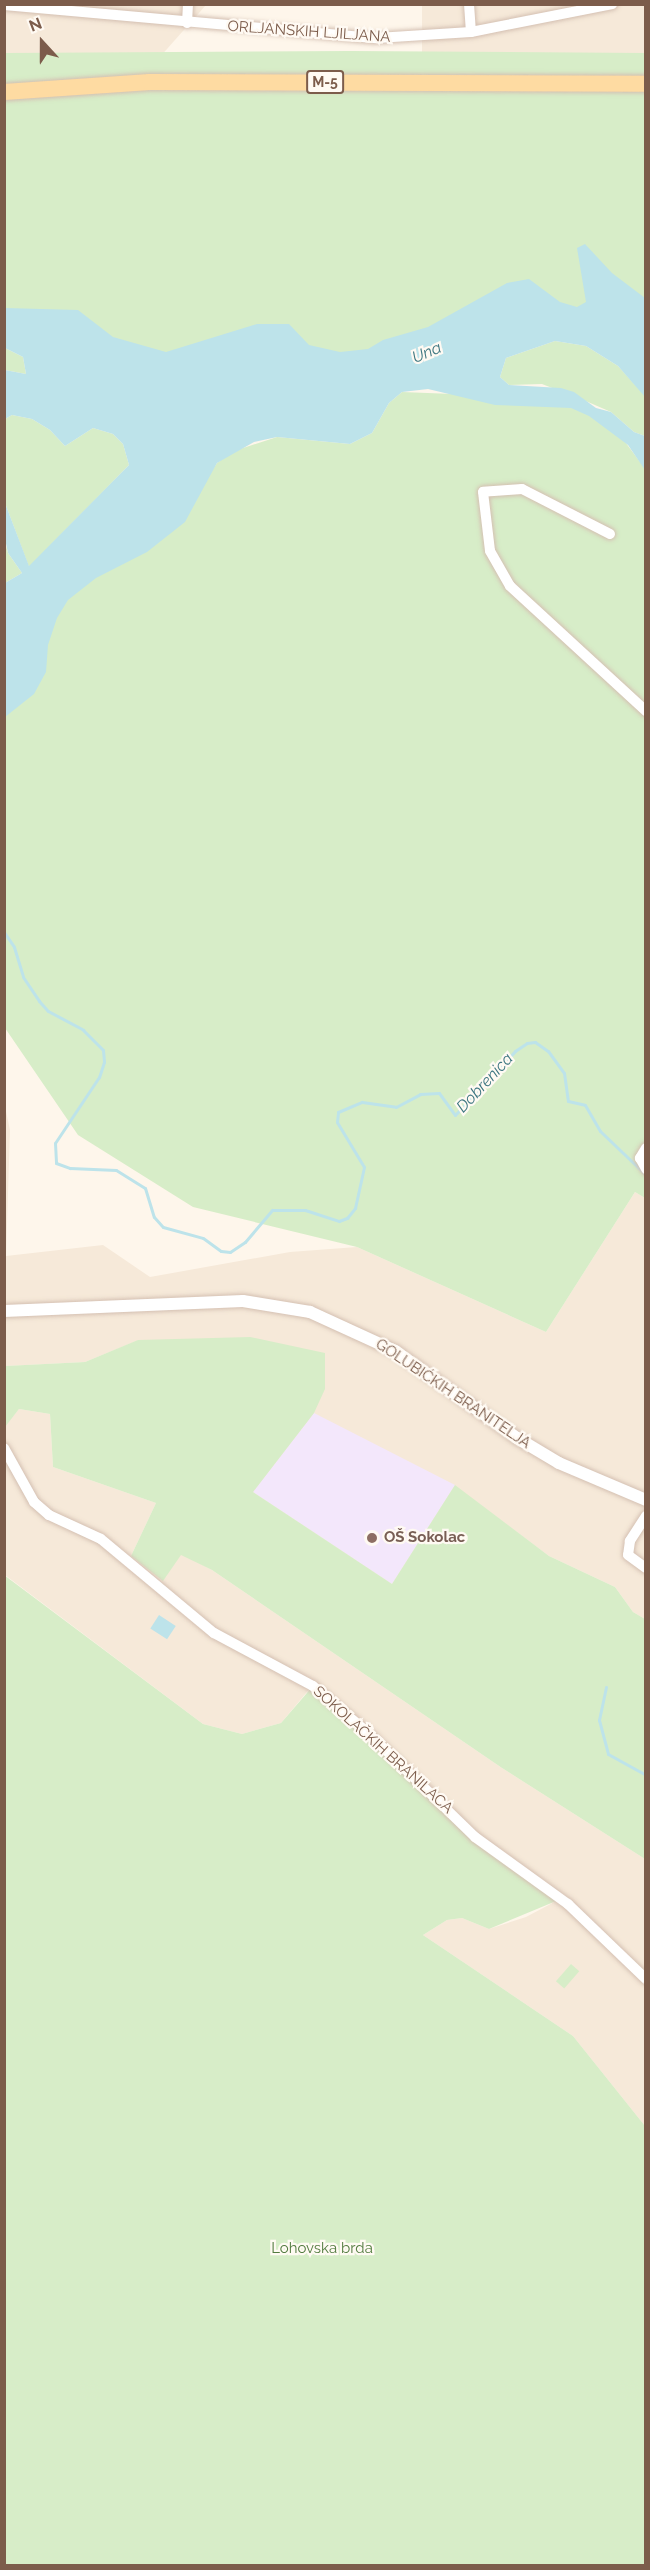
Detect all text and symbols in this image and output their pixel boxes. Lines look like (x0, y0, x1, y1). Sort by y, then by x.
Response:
north arrow (12, 12, 72, 72)
text: N (26, 14, 44, 36)
street label: ORLJANSKIH LJILJANA (227, 17, 391, 47)
road number: M-5 (306, 71, 344, 93)
water label: Una (409, 338, 445, 368)
water label: Dobrenica (453, 1049, 517, 1117)
street label: GOLUBIĆKIH BRANITELJA (372, 1335, 534, 1453)
place label: OŠ Sokolac (384, 1529, 465, 1547)
marker: OŠ Sokolac (365, 1531, 379, 1545)
street label: SOKOLAČKIH BRANILACA (309, 1683, 457, 1817)
park label: Lohovska brda (271, 2240, 373, 2258)

